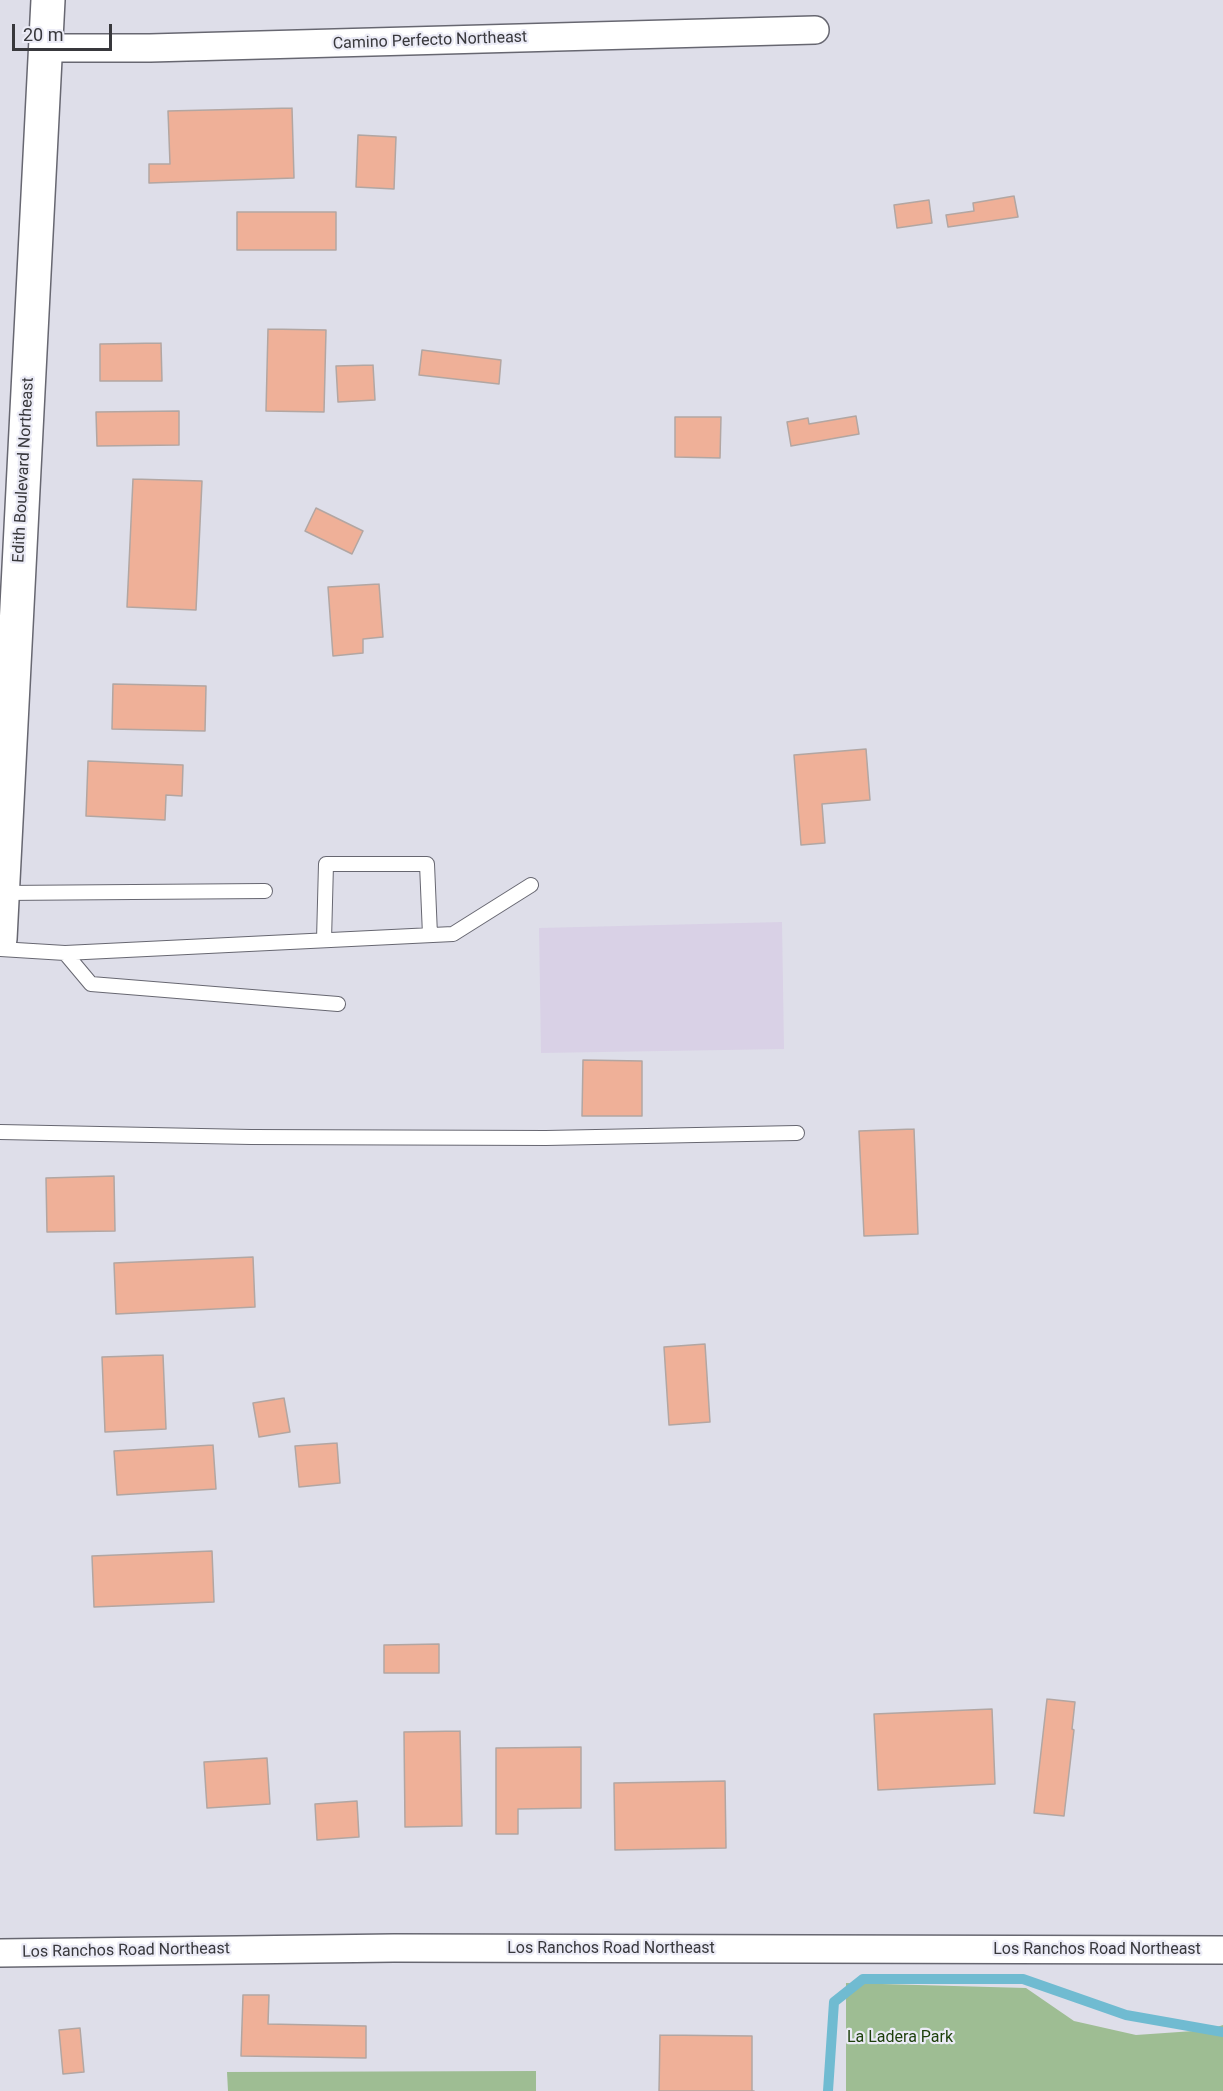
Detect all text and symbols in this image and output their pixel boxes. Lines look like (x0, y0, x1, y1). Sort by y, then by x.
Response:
scale bar (15, 12, 116, 50)
text: 20 m (23, 24, 63, 45)
street label: Camino Perfecto Northeast (332, 28, 528, 54)
street label: Edith Boulevard Northeast (10, 377, 38, 563)
street label: Los Ranchos Road Northeast (507, 1939, 715, 1959)
street label: Los Ranchos Road Northeast (22, 1940, 230, 1962)
street label: Los Ranchos Road Northeast (993, 1940, 1201, 1960)
park label: La Ladera Park (847, 2028, 953, 2048)

